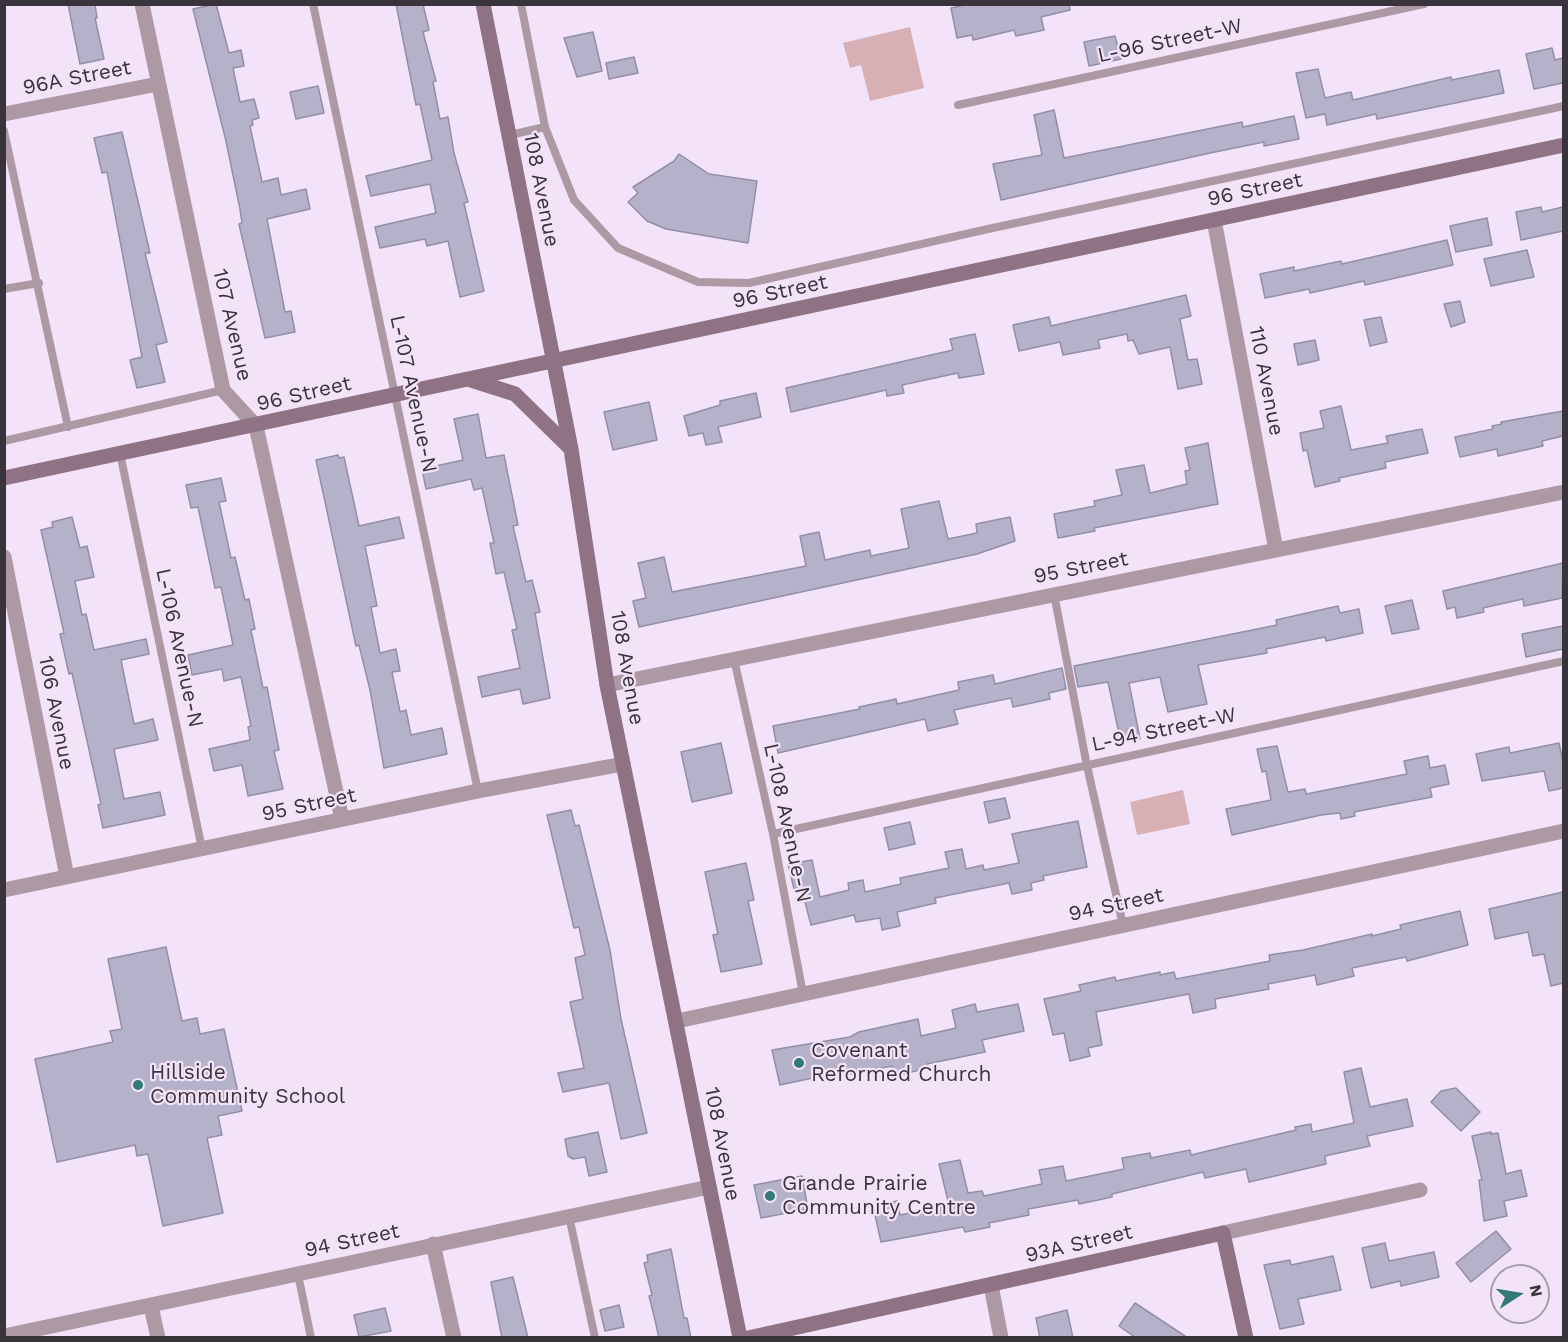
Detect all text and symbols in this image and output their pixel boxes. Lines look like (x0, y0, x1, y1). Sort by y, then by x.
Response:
street label: L-96 Street-W (1095, 13, 1245, 69)
street label: 96A Street (21, 55, 133, 101)
street label: 108 Avenue (518, 131, 564, 249)
street label: 96 Street (1205, 168, 1305, 212)
street label: 107 Avenue (207, 267, 257, 383)
street label: 96 Street (730, 270, 830, 314)
street label: L-107 Avenue-N (384, 313, 442, 475)
street label: 110 Avenue (1243, 324, 1289, 438)
street label: 96 Street (254, 371, 354, 417)
street label: 95 Street (1032, 547, 1130, 589)
street label: L-106 Avenue-N (150, 566, 208, 730)
street label: 108 Avenue (605, 609, 649, 727)
street label: 106 Avenue (33, 654, 79, 772)
street label: L-94 Street-W (1089, 702, 1239, 758)
street label: L-108 Avenue-N (758, 741, 816, 905)
street label: 95 Street (260, 783, 358, 827)
street label: 94 Street (1066, 883, 1166, 927)
place label: Covenant Reformed Church (811, 1038, 992, 1088)
marker: Covenant Reformed Church (792, 1056, 806, 1070)
place label: Hillside Community School (150, 1060, 345, 1110)
marker: Hillside Community School (131, 1078, 145, 1092)
street label: 108 Avenue (699, 1085, 745, 1203)
place label: Grande Prairie Community Centre (782, 1171, 976, 1221)
marker: Grande Prairie Community Centre (763, 1189, 777, 1203)
street label: 94 Street (302, 1219, 402, 1263)
street label: 93A Street (1023, 1219, 1135, 1269)
north arrow (1490, 1264, 1550, 1324)
text: N (1526, 1283, 1547, 1298)

